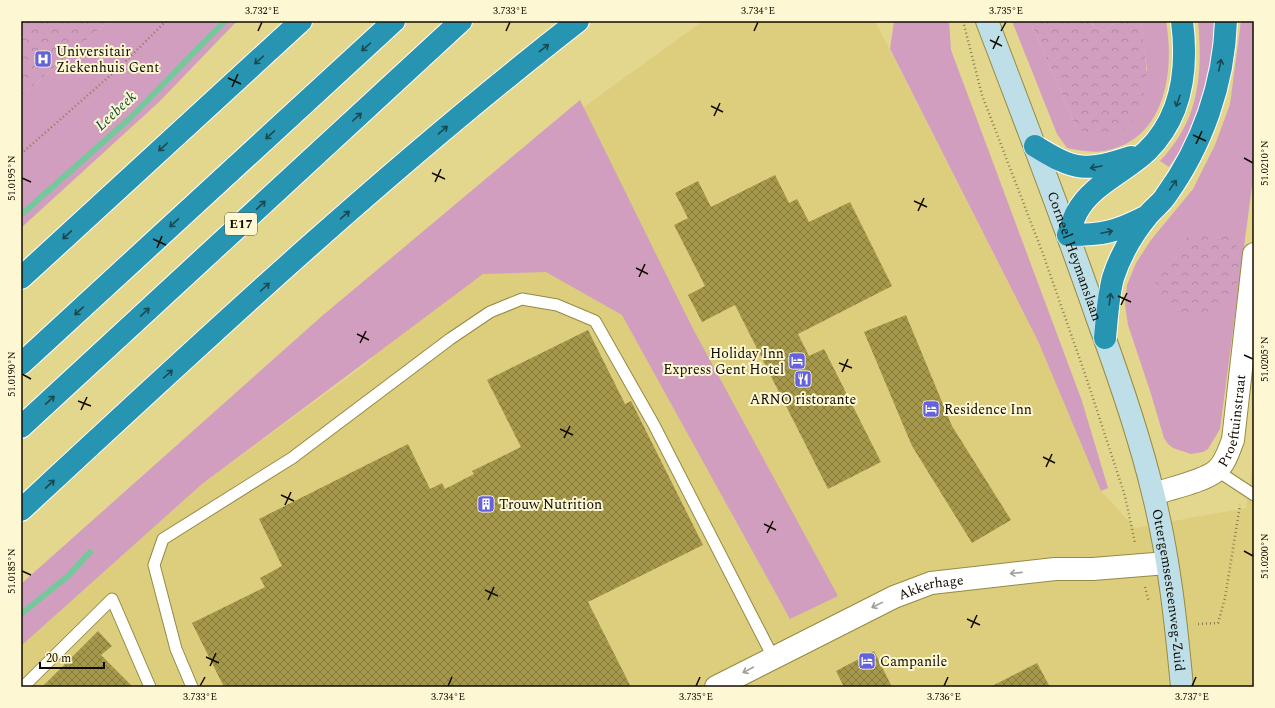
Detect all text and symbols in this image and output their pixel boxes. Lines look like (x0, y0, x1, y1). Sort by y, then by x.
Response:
text: 3.732°E (245, 3, 279, 19)
text: 3.733°E (493, 3, 527, 19)
text: 3.734°E (741, 3, 775, 19)
text: 3.735°E (989, 3, 1023, 19)
place label: Universitair Ziekenhuis Gent (56, 41, 159, 78)
one-way arrow (361, 43, 371, 52)
one-way arrow (538, 44, 549, 52)
hospital icon: Universitair Ziekenhuis Gent (33, 49, 53, 69)
one-way arrow (254, 55, 264, 64)
one-way arrow (1216, 59, 1224, 72)
water label: Leebeek (90, 86, 142, 136)
one-way arrow (1174, 95, 1181, 108)
one-way arrow (352, 112, 362, 122)
one-way arrow (438, 126, 448, 135)
one-way arrow (265, 130, 275, 140)
text: 51.0210°N (1257, 140, 1273, 186)
one-way arrow (158, 143, 168, 152)
text: 51.0195°N (4, 155, 20, 201)
one-way arrow (1090, 163, 1103, 171)
one-way arrow (1169, 180, 1177, 191)
street label: Corneel Heymanslaan (1042, 188, 1108, 324)
one-way arrow (256, 200, 266, 210)
one-way arrow (339, 211, 350, 220)
road number: E17 (225, 213, 257, 235)
one-way arrow (169, 219, 179, 228)
one-way arrow (1100, 228, 1113, 236)
one-way arrow (62, 230, 72, 240)
one-way arrow (259, 282, 270, 291)
one-way arrow (1106, 293, 1114, 306)
one-way arrow (73, 307, 84, 316)
one-way arrow (140, 307, 150, 317)
text: 51.0205°N (1257, 336, 1273, 382)
place label: Holiday Inn Express Gent Hotel (663, 343, 784, 380)
text: 51.0190°N (4, 351, 20, 397)
hotel icon: Holiday Inn Express Gent Hotel (787, 351, 807, 371)
one-way arrow (163, 369, 173, 379)
restaurant icon: ARNO ristorante (793, 369, 813, 389)
street label: Proeftuinstraat (1212, 373, 1251, 471)
place label: ARNO ristorante (750, 389, 856, 410)
one-way arrow (44, 396, 55, 405)
hotel icon: Residence Inn (921, 399, 941, 419)
place label: Residence Inn (944, 399, 1032, 420)
one-way arrow (44, 480, 54, 489)
building icon: Trouw Nutrition (476, 494, 496, 514)
place label: Trouw Nutrition (499, 494, 602, 515)
street label: Ottergemsesteenweg-Zuid (1147, 507, 1191, 672)
text: 51.0200°N (1257, 533, 1273, 579)
text: 51.0185°N (4, 548, 20, 594)
street label: Akkerhage (895, 569, 965, 605)
one-way arrow (1010, 569, 1023, 577)
one-way arrow (871, 602, 883, 609)
scale bar (40, 644, 104, 670)
text: 20 m (46, 649, 71, 668)
hotel icon: Campanile (857, 651, 877, 671)
place label: Campanile (880, 651, 947, 672)
one-way arrow (743, 667, 755, 674)
text: 3.733°E (183, 689, 217, 705)
text: 3.734°E (431, 689, 465, 705)
text: 3.735°E (679, 689, 713, 705)
text: 3.736°E (927, 689, 961, 705)
text: 3.737°E (1175, 689, 1209, 705)

